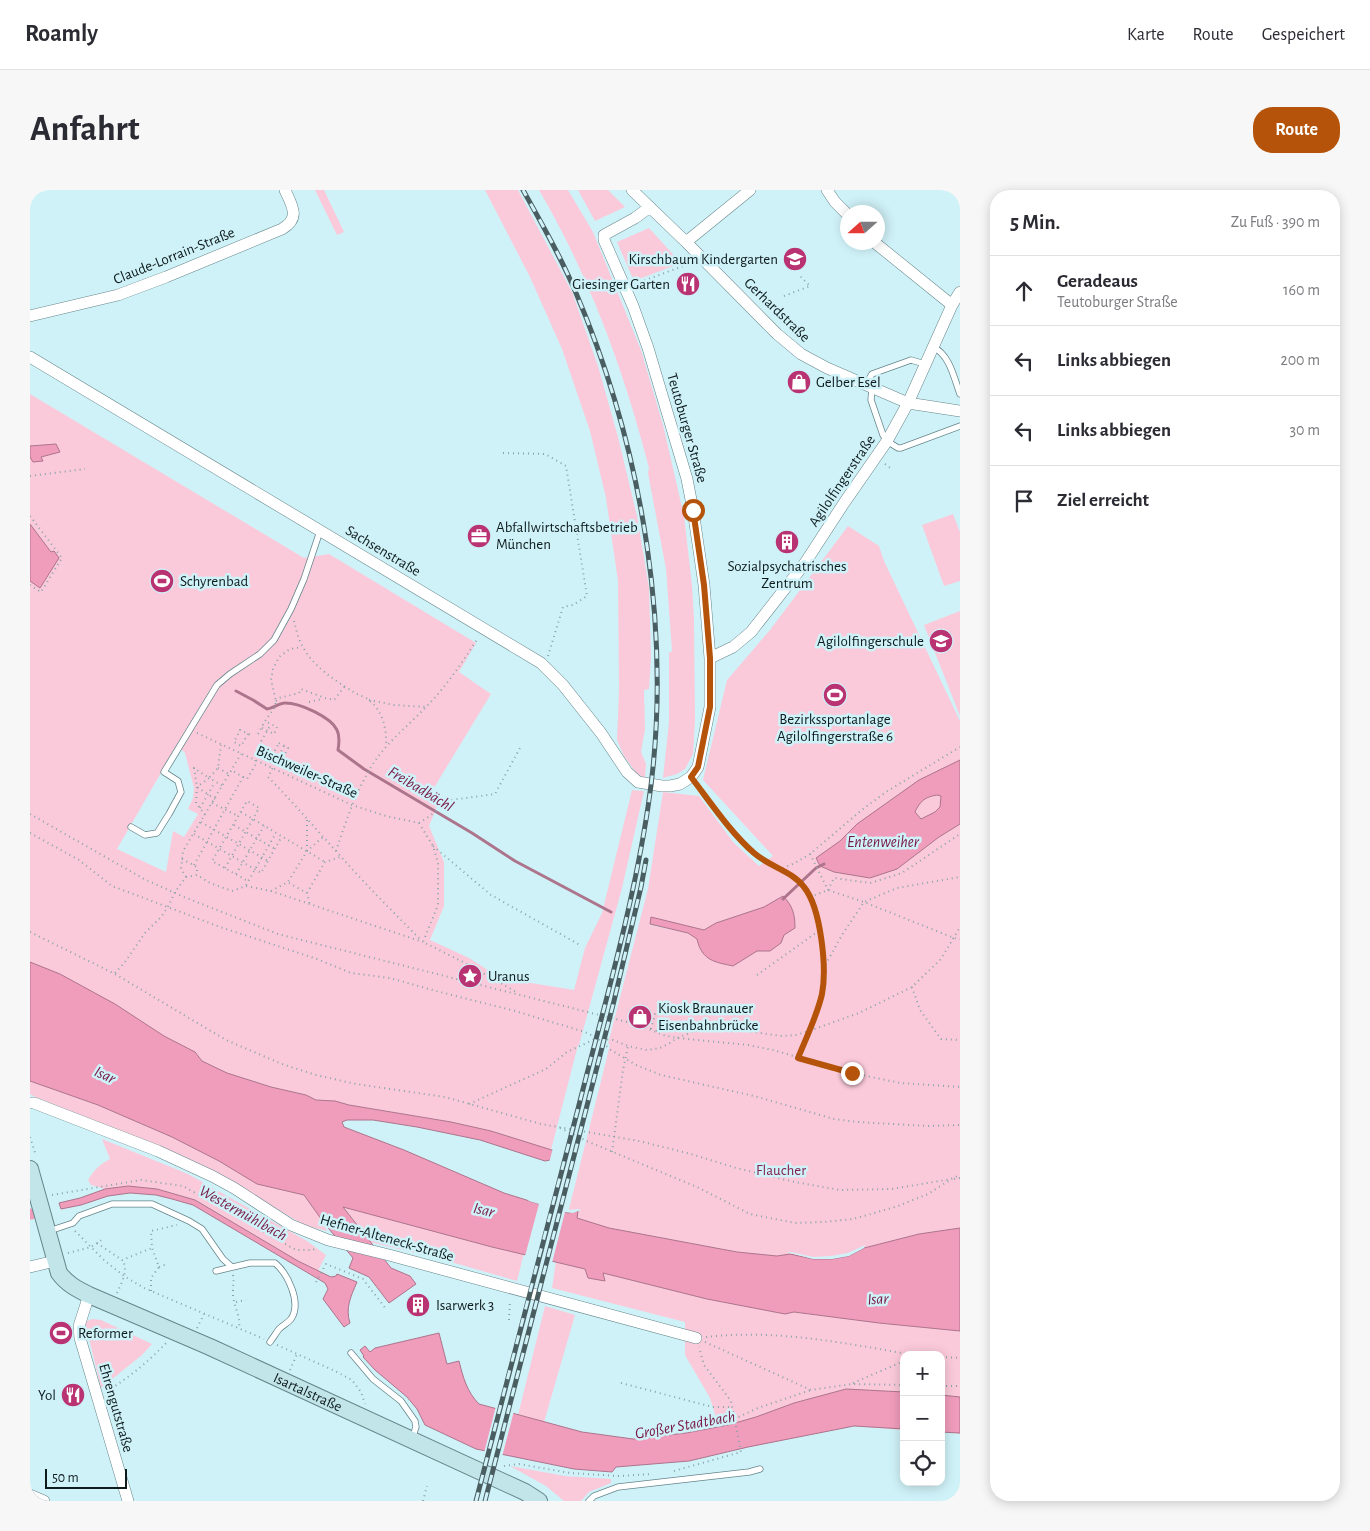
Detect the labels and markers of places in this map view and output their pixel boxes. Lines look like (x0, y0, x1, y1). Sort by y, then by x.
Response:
school or university icon: Kirschbaum Kindergarten (782, 246, 808, 272)
place label: Kirschbaum Kindergarten (629, 252, 778, 267)
restaurant icon: Giesinger Garten (675, 271, 701, 297)
place label: Giesinger Garten (572, 277, 670, 292)
shop icon: Gelber Esel (786, 369, 812, 395)
place label: Gelber Esel (816, 375, 881, 390)
place label: Abfallwirtschaftsbetrieb München (496, 520, 638, 552)
office icon: Abfallwirtschaftsbetrieb München (466, 523, 492, 549)
building icon: Sozialpsychatrisches Zentrum (774, 529, 800, 555)
place label: Sozialpsychatrisches Zentrum (727, 559, 847, 591)
sports icon: Schyrenbad (149, 568, 175, 594)
place label: Schyrenbad (180, 574, 249, 589)
school or university icon: Agilolfingerschule (928, 628, 954, 654)
place label: Agilolfingerschule (817, 634, 924, 649)
sports icon: Bezirkssportanlage Agilolfingerstraße 6 (822, 682, 848, 708)
place label: Bezirkssportanlage Agilolfingerstraße 6 (777, 712, 893, 744)
place icon: Uranus (457, 963, 483, 989)
place label: Uranus (488, 969, 530, 984)
place label: Kiosk Braunauer Eisenbahnbrücke (658, 1001, 759, 1033)
shop icon: Kiosk Braunauer Eisenbahnbrücke (627, 1004, 653, 1030)
building icon: Isarwerk 3 (405, 1292, 431, 1318)
place label: Isarwerk 3 (436, 1298, 494, 1313)
sports icon: Reformer (48, 1320, 74, 1346)
place label: Reformer (78, 1326, 133, 1341)
restaurant icon: Yol (60, 1382, 86, 1408)
place label: Yol (38, 1388, 56, 1403)

